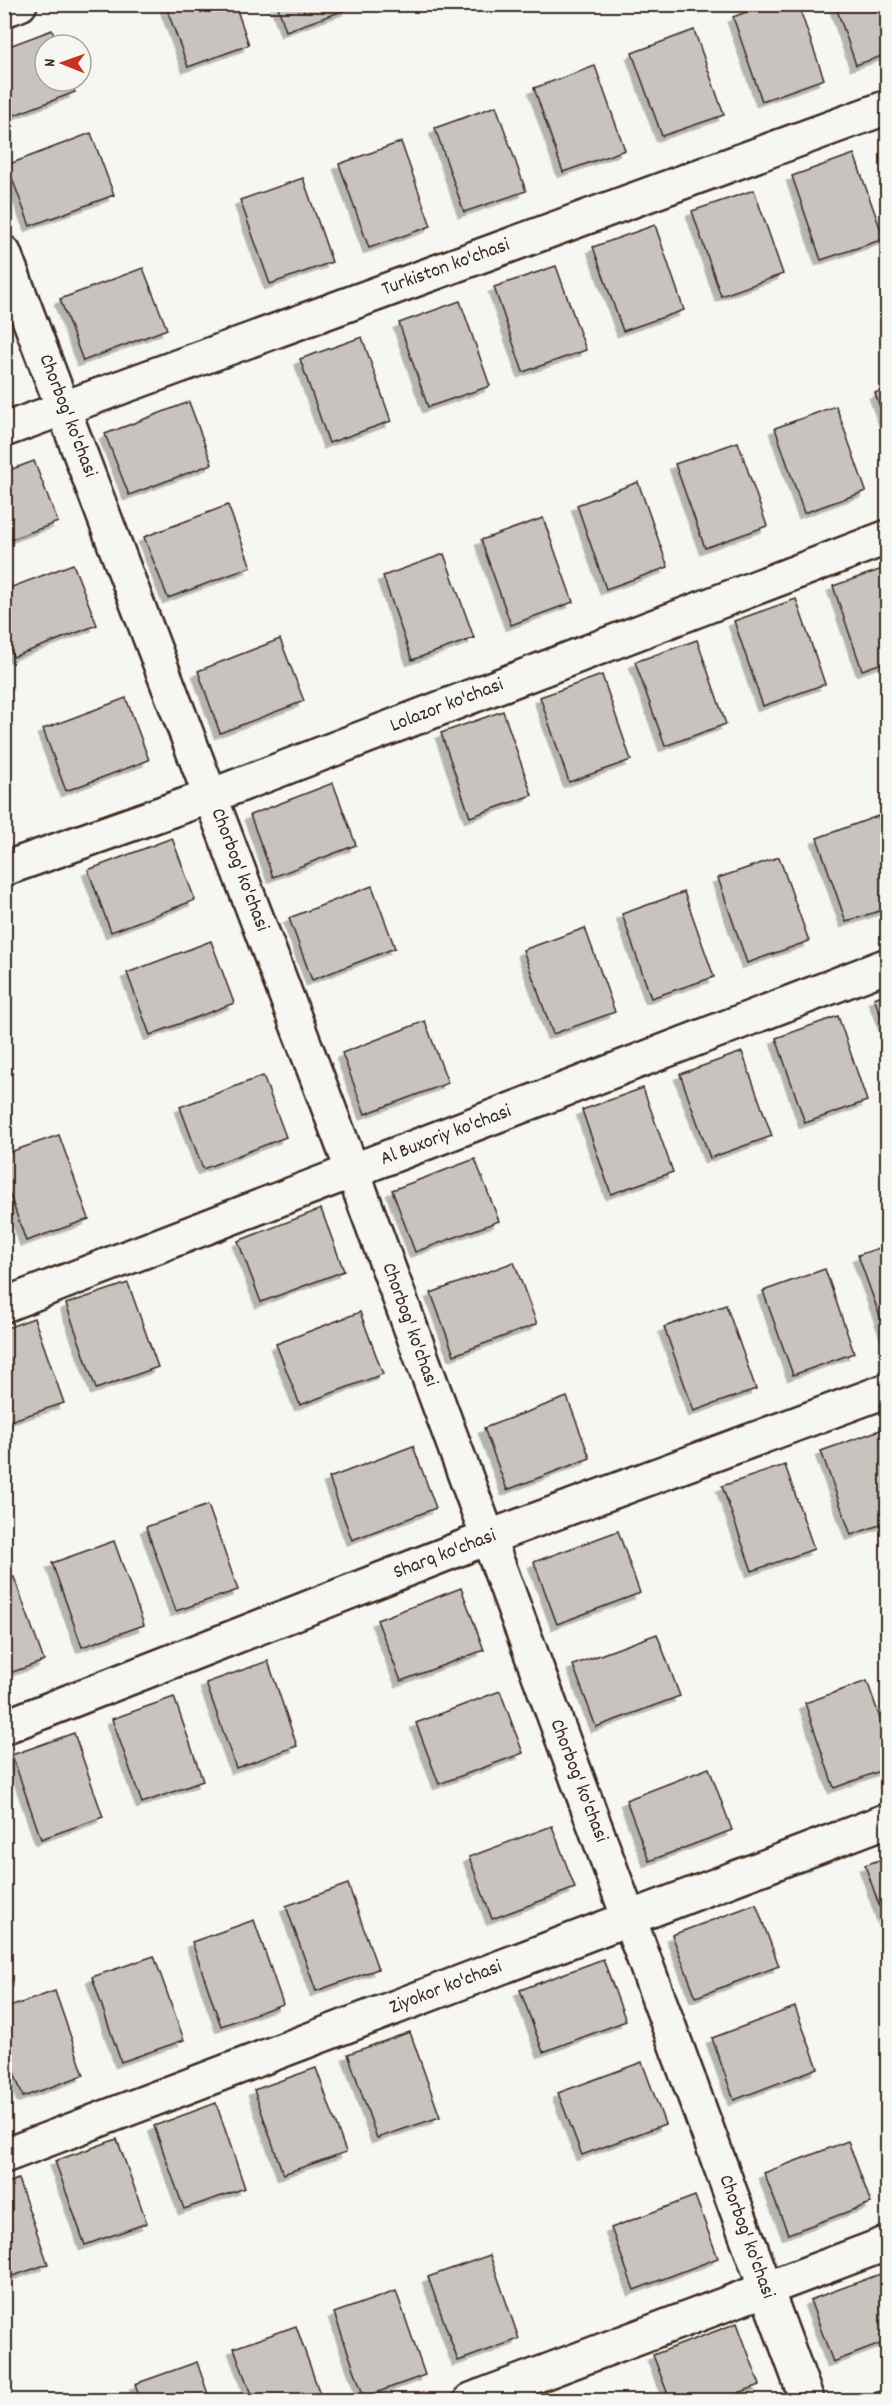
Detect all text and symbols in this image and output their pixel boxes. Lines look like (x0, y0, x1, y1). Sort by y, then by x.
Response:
north arrow (33, 33, 93, 93)
text: N (39, 59, 62, 67)
street label: Turkiston ko'chasi (378, 232, 514, 304)
street label: Chorbog' ko'chasi (31, 350, 103, 482)
street label: Lolazor ko'chasi (386, 671, 508, 740)
street label: Chorbog' ko'chasi (203, 804, 275, 936)
street label: Al Buxoriy ko'chasi (377, 1098, 516, 1174)
street label: Chorbog' ko'chasi (374, 1259, 444, 1391)
street label: Sharq ko'chasi (390, 1522, 501, 1587)
street label: Chorbog' ko'chasi (542, 1715, 614, 1847)
street label: Ziyokor ko'chasi (386, 1954, 507, 2022)
street label: Chorbog' ko'chasi (711, 2171, 781, 2303)

